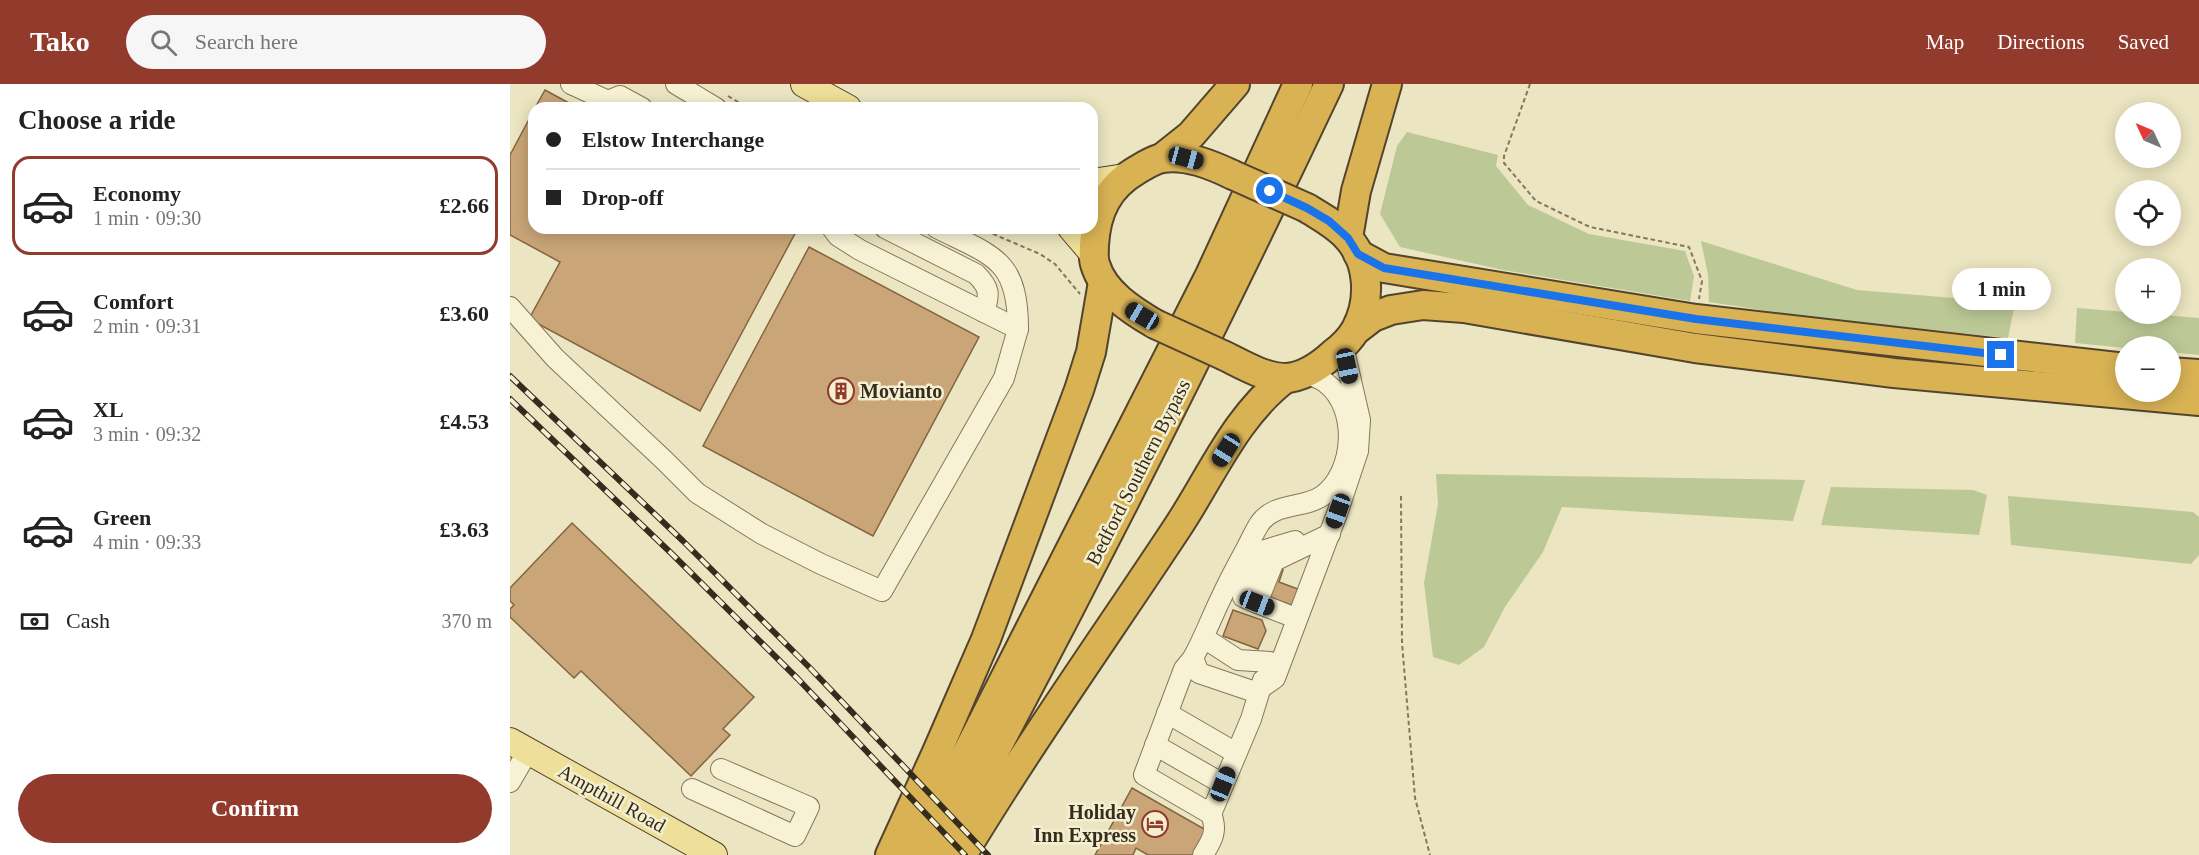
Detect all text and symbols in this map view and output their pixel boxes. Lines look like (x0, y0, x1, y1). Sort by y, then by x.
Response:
search box (126, 15, 546, 69)
text: Tako (30, 26, 90, 57)
icon: search (147, 26, 180, 59)
text: Search here (195, 29, 298, 54)
text: Map (1926, 30, 1964, 54)
text: Directions (1997, 30, 2085, 54)
text: Saved (2118, 30, 2169, 54)
north arrow (2115, 102, 2181, 168)
map controls (2115, 102, 2181, 402)
text: Choose a ride (18, 105, 176, 135)
text: Elstow Interchange (582, 127, 764, 152)
car (1166, 145, 1206, 171)
route start (1256, 177, 1283, 204)
icon: car (21, 179, 75, 233)
button: locate (2115, 180, 2181, 246)
text: Economy (93, 181, 181, 206)
text: Drop-off (582, 185, 663, 210)
text: £2.66 (440, 193, 489, 218)
text: 1 min · 09:30 (93, 207, 201, 229)
button: + (2115, 258, 2181, 324)
callout: 1 min (1952, 268, 2050, 310)
text: 1 min (1977, 278, 2026, 300)
icon: car (21, 287, 75, 341)
text: Comfort (93, 289, 174, 314)
car (1122, 299, 1162, 333)
text: £3.60 (440, 301, 489, 326)
text: 2 min · 09:31 (93, 315, 201, 337)
button: − (2115, 336, 2181, 402)
route end (1987, 341, 2014, 368)
car (1334, 347, 1360, 385)
street label: Bedford Southern Bypass (1082, 375, 1195, 569)
building icon: Movianto (826, 376, 856, 406)
place label: Movianto (860, 380, 942, 402)
icon: car (21, 395, 75, 449)
text: XL (93, 397, 124, 422)
text: £4.53 (440, 409, 489, 434)
text: 3 min · 09:32 (93, 423, 201, 445)
car (1209, 430, 1243, 470)
car (1323, 491, 1353, 531)
icon: car (21, 503, 75, 557)
text: Green (93, 505, 151, 530)
text: £3.63 (440, 517, 489, 542)
text: 4 min · 09:33 (93, 531, 201, 553)
car (1237, 588, 1277, 618)
icon: cash (18, 605, 51, 638)
text: Cash (66, 608, 110, 633)
text: 370 m (441, 610, 492, 632)
street label: Ampthill Road (554, 759, 670, 837)
car (1208, 764, 1238, 804)
button: Confirm (18, 774, 492, 843)
place label: Holiday Inn Express (1034, 801, 1136, 847)
hotel icon: Holiday Inn Express (1140, 809, 1170, 839)

